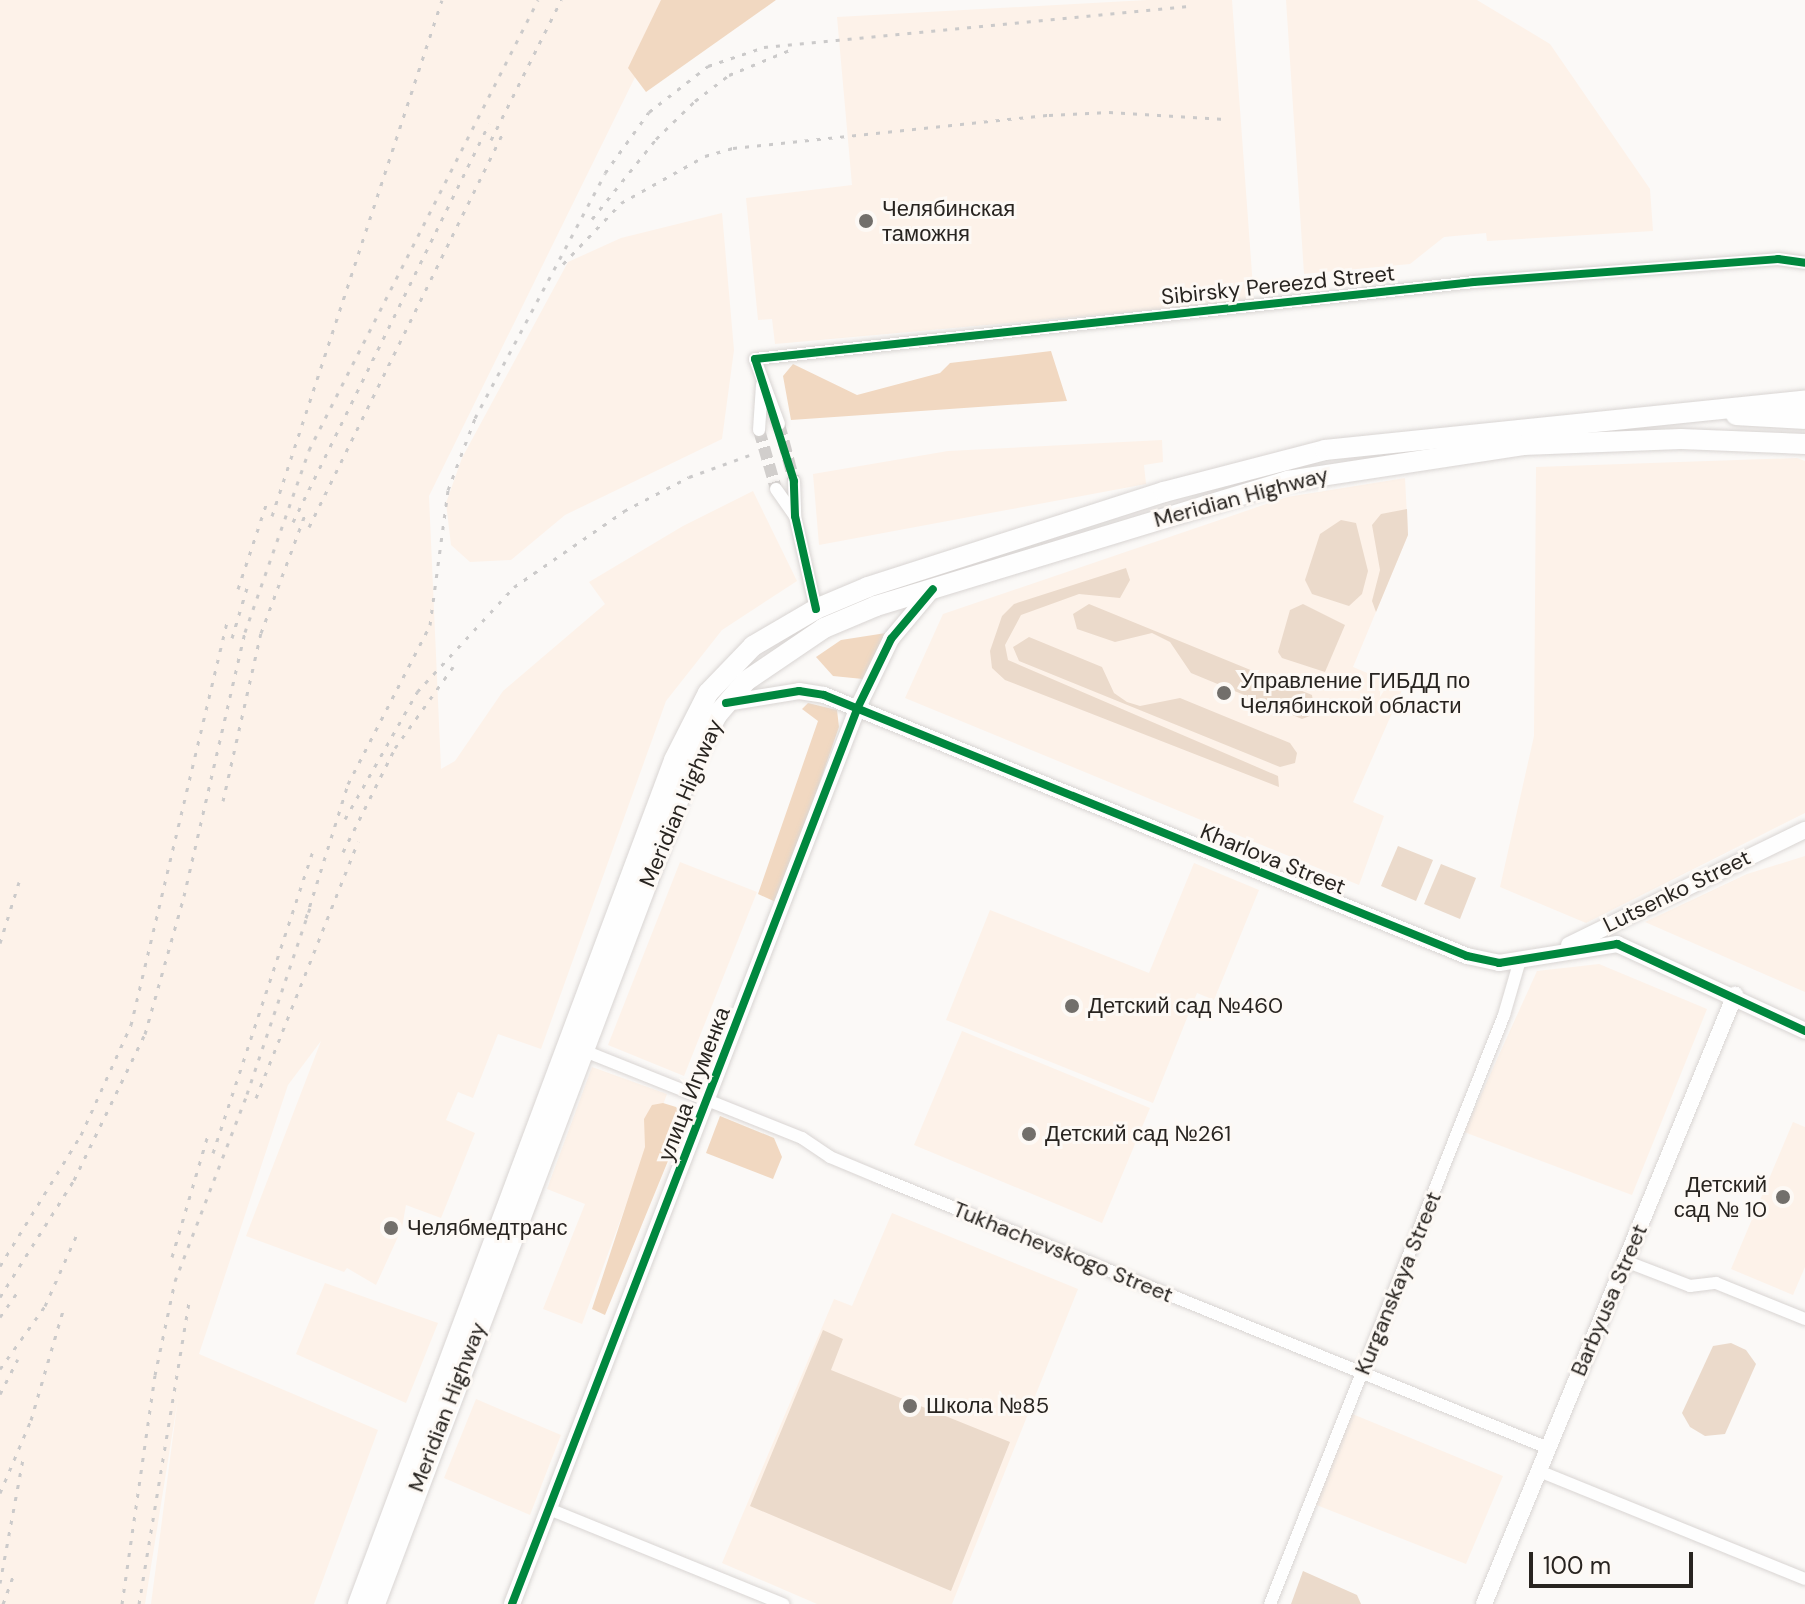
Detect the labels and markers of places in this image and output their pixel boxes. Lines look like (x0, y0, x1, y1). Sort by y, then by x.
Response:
place label: Челябинская таможня (882, 195, 1015, 246)
marker: Челябинская таможня (857, 212, 875, 230)
place label: Управление ГИБДД по Челябинской области (1240, 667, 1470, 718)
marker: Управление ГИБДД по Челябинской области (1215, 684, 1233, 702)
place label: Детский сад №460 (1088, 993, 1283, 1019)
marker: Детский сад №460 (1063, 997, 1081, 1015)
place label: Детский сад №261 (1045, 1121, 1231, 1147)
marker: Детский сад №261 (1020, 1125, 1038, 1143)
place label: Детский сад № 10 (1674, 1171, 1767, 1222)
marker: Детский сад № 10 (1774, 1188, 1792, 1206)
place label: Челябмедтранс (407, 1215, 567, 1241)
marker: Челябмедтранс (382, 1219, 400, 1237)
place label: Школа №85 (926, 1393, 1049, 1419)
marker: Школа №85 (901, 1397, 919, 1415)

